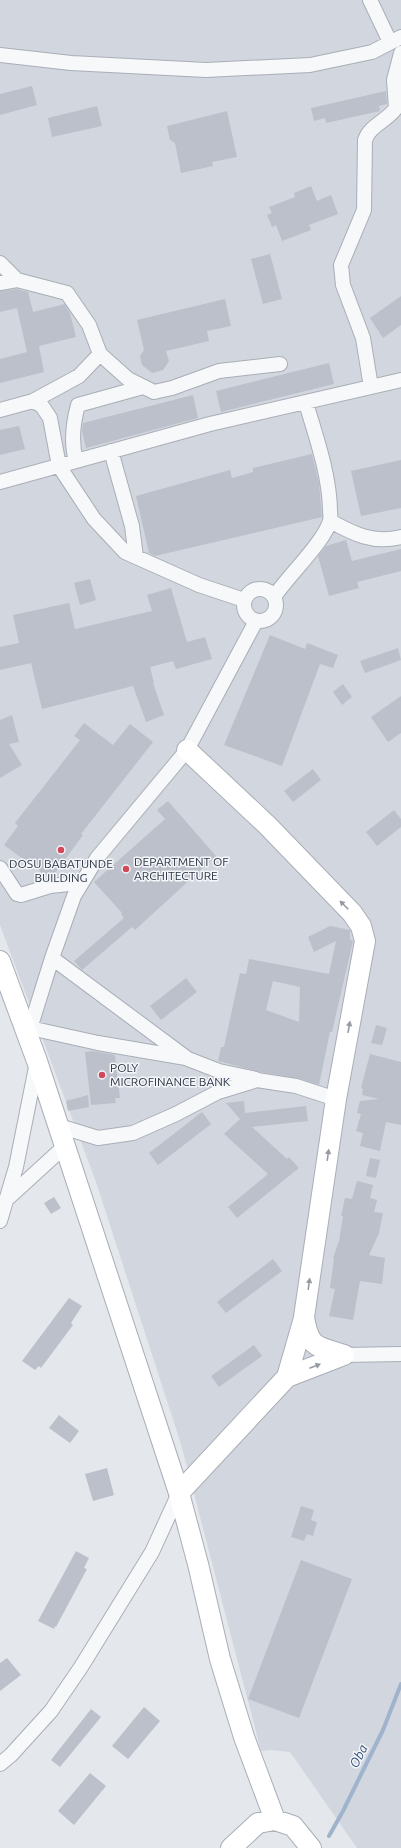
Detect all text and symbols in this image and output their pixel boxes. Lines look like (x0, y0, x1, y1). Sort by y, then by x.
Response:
marker: DOSU BABATUNDE BUILDING (56, 845, 66, 855)
place label: DEPARTMENT OF ARCHITECTURE (134, 855, 229, 882)
place label: DOSU BABATUNDE BUILDING (9, 857, 113, 884)
marker: DEPARTMENT OF ARCHITECTURE (121, 864, 131, 874)
one-way arrow (339, 900, 349, 910)
one-way arrow (347, 1021, 353, 1033)
place label: POLY MICROFINANCE BANK (110, 1061, 231, 1088)
marker: POLY MICROFINANCE BANK (97, 1070, 107, 1080)
one-way arrow (325, 1149, 331, 1161)
one-way arrow (306, 1277, 312, 1290)
one-way arrow (310, 1363, 322, 1369)
water label: Oba (346, 1742, 370, 1770)

